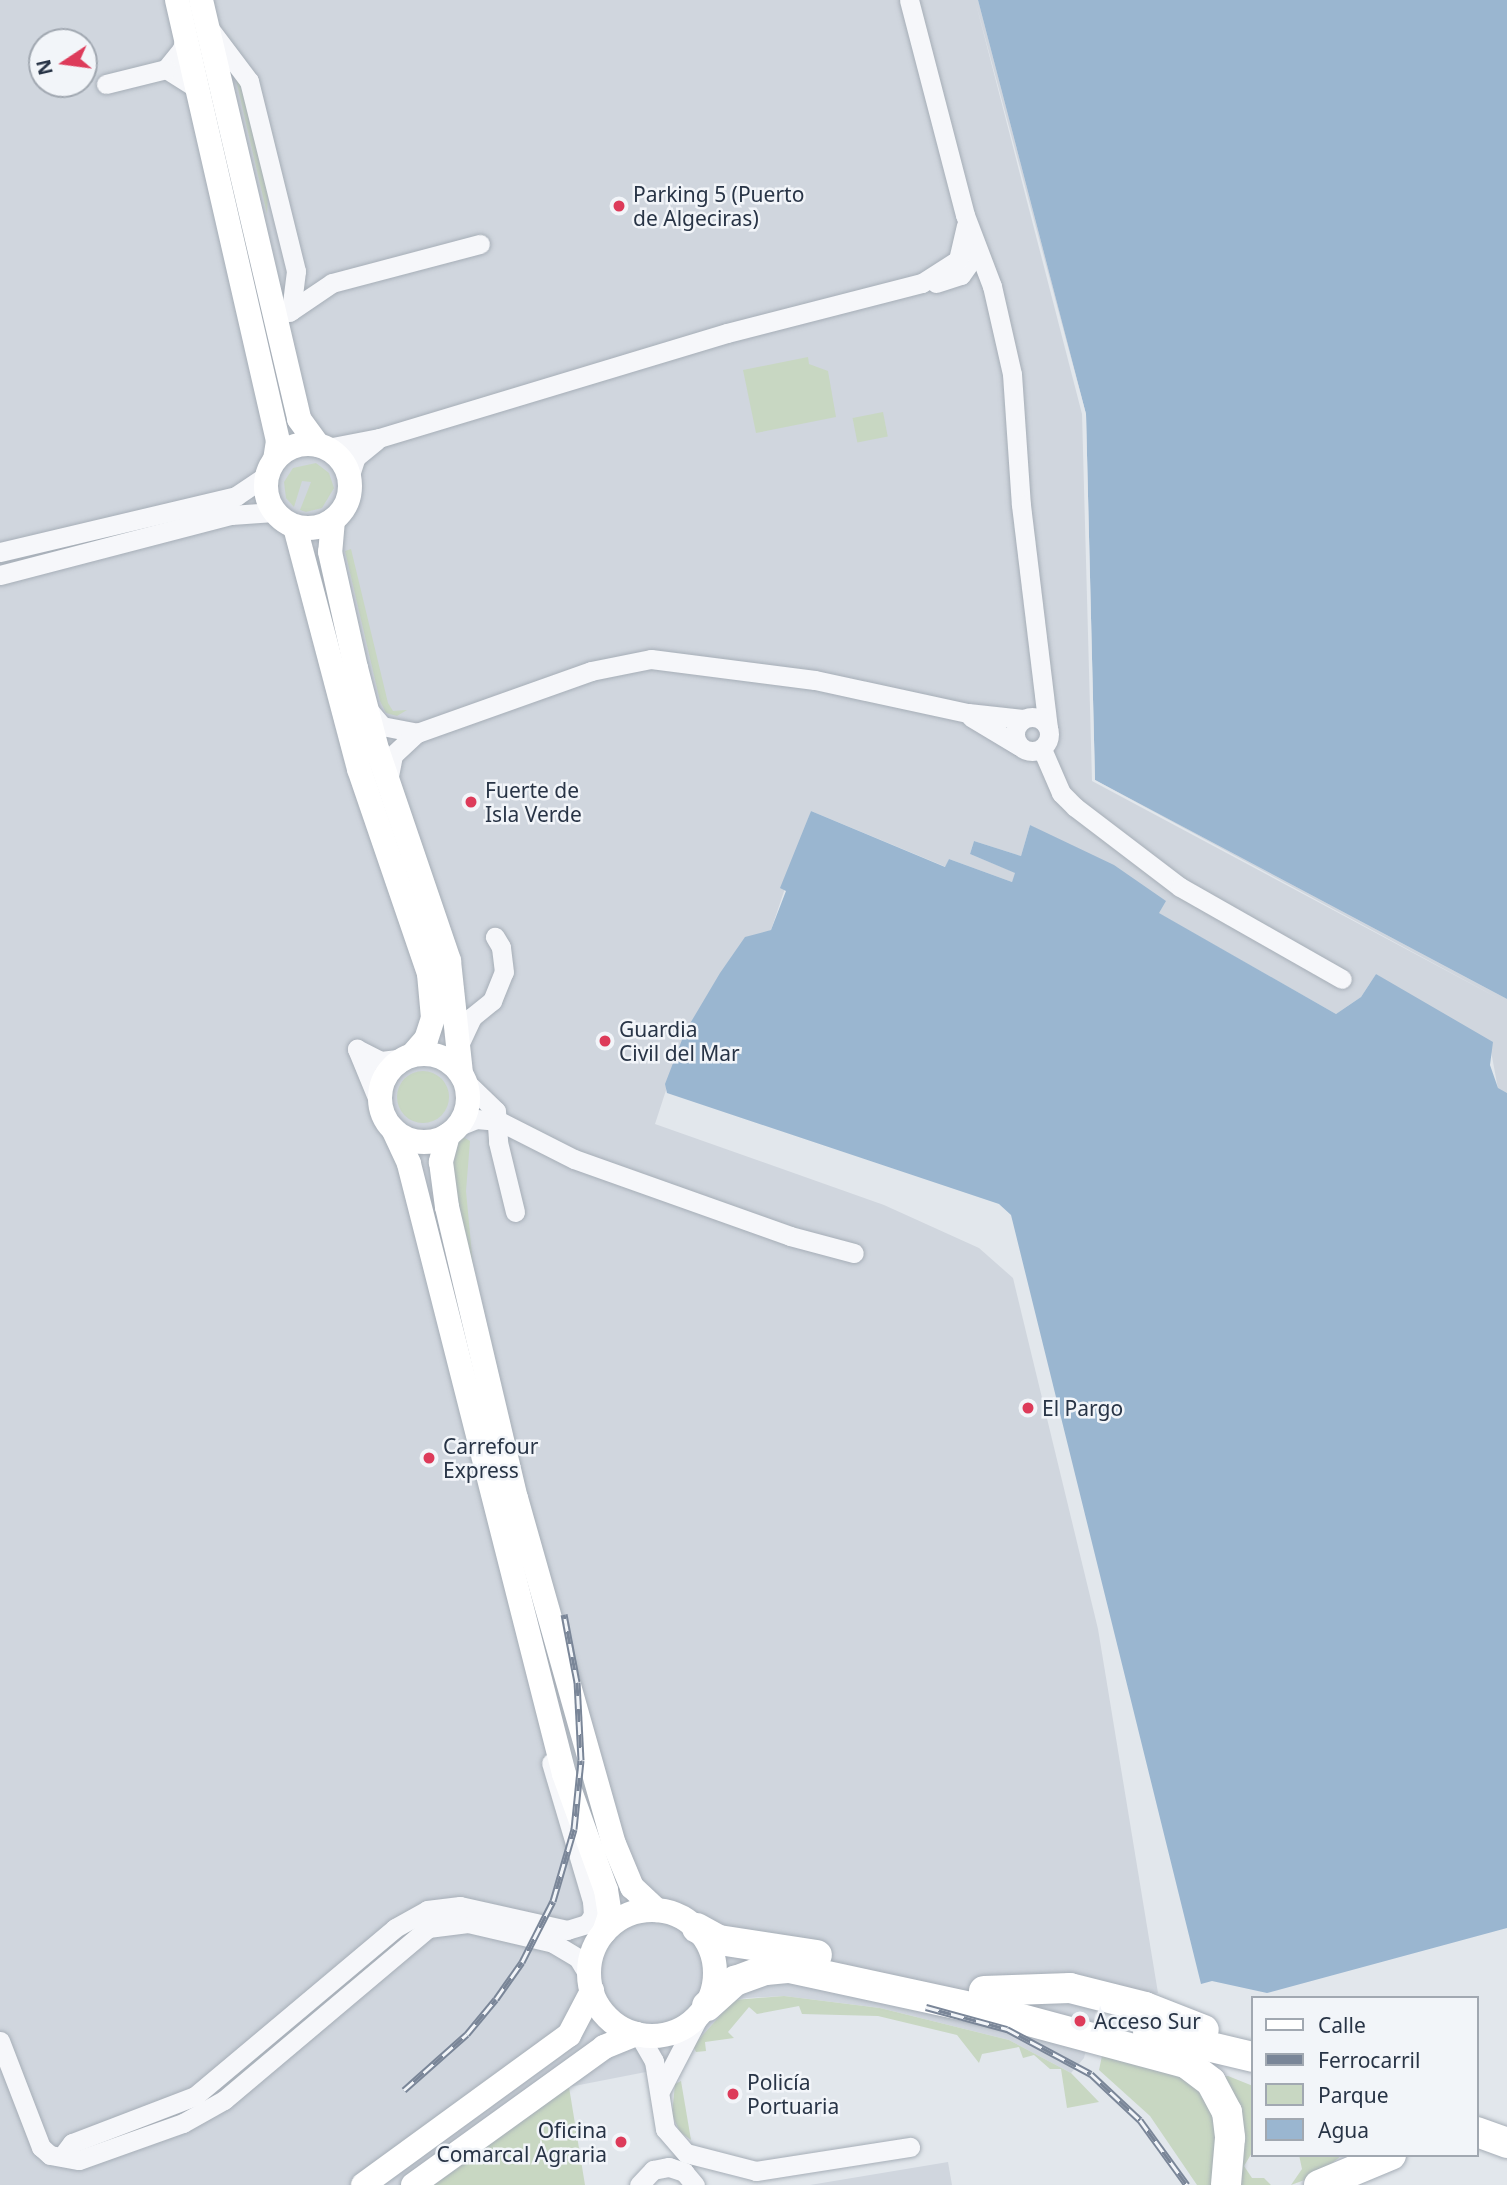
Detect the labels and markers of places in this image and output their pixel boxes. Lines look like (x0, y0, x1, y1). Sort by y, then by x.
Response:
place label: Parking 5 (Puerto de Algeciras) (633, 181, 804, 231)
marker: Parking 5 (Puerto de Algeciras) (611, 198, 627, 214)
place label: Fuerte de Isla Verde (485, 777, 582, 827)
marker: Fuerte de Isla Verde (463, 794, 479, 810)
place label: Guardia Civil del Mar (619, 1016, 740, 1066)
marker: Guardia Civil del Mar (597, 1033, 613, 1049)
place label: El Pargo (1042, 1395, 1123, 1421)
marker: El Pargo (1020, 1400, 1036, 1416)
place label: Carrefour Express (443, 1433, 538, 1483)
marker: Carrefour Express (421, 1450, 437, 1466)
place label: Acceso Sur (1094, 2008, 1201, 2034)
marker: Acceso Sur (1072, 2013, 1088, 2029)
place label: Policía Portuaria (747, 2069, 839, 2119)
marker: Policía Portuaria (725, 2086, 741, 2102)
place label: Oficina Comarcal Agraria (436, 2117, 607, 2167)
marker: Oficina Comarcal Agraria (613, 2134, 629, 2150)

